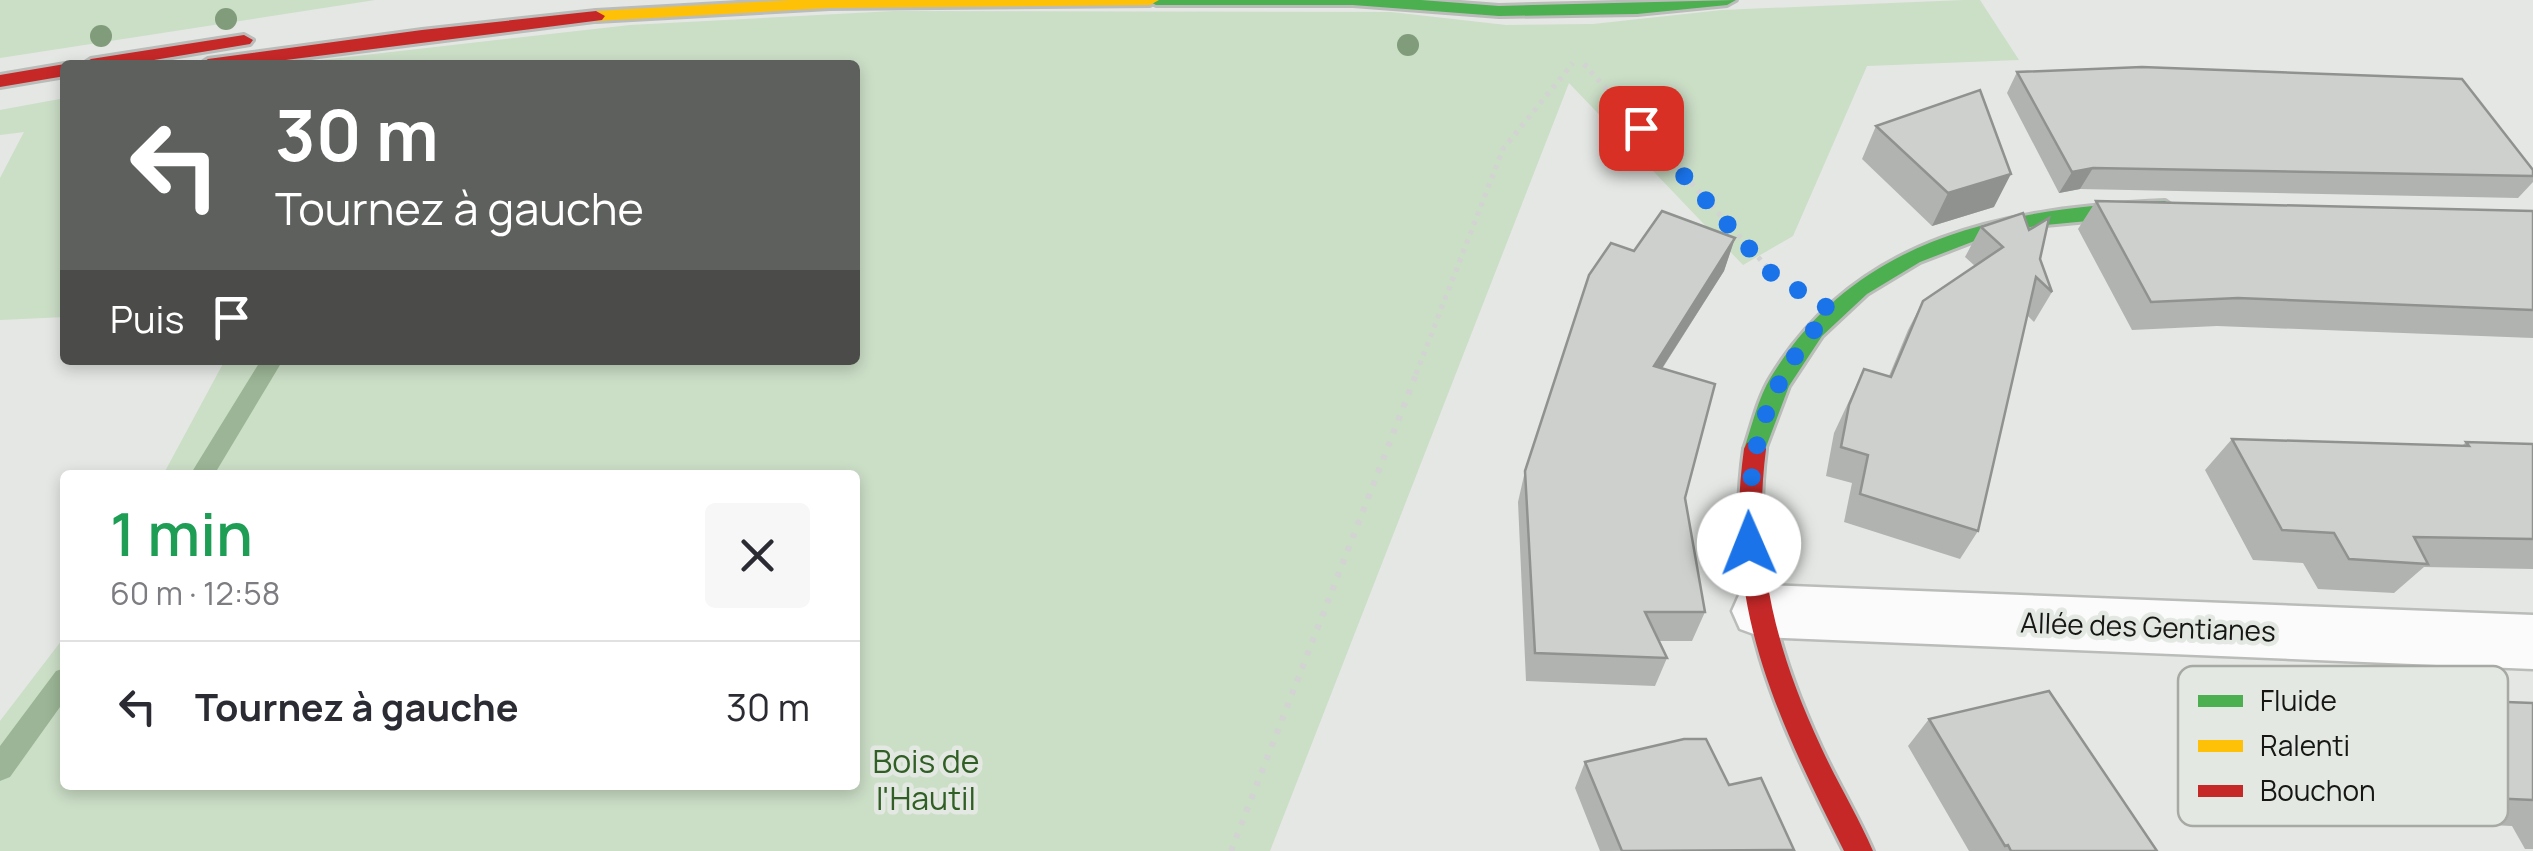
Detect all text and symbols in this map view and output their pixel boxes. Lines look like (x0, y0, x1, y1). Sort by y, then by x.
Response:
text: 30 m (275, 86, 439, 182)
pin (1599, 86, 1684, 171)
icon: left (110, 100, 240, 230)
icon: arrive (1614, 101, 1669, 156)
text: Tournez à gauche (275, 177, 644, 239)
icon: arrive (204, 290, 259, 345)
text: Puis (110, 292, 184, 344)
text: 1 min (110, 492, 253, 574)
position arrow (1697, 492, 1801, 596)
button: close (705, 503, 810, 608)
text: 60 m · 12:58 (110, 571, 280, 615)
street label: Allée des Gentianes (2020, 603, 2276, 649)
legend (2178, 666, 2508, 826)
icon: left (110, 679, 165, 734)
text: Tournez à gauche (195, 680, 519, 732)
text: 30 m (726, 680, 810, 732)
text: Fluide (2260, 681, 2337, 719)
text: Ralenti (2260, 726, 2350, 764)
park label: Bois de l'Hautil (873, 739, 979, 820)
text: Bouchon (2260, 771, 2376, 809)

